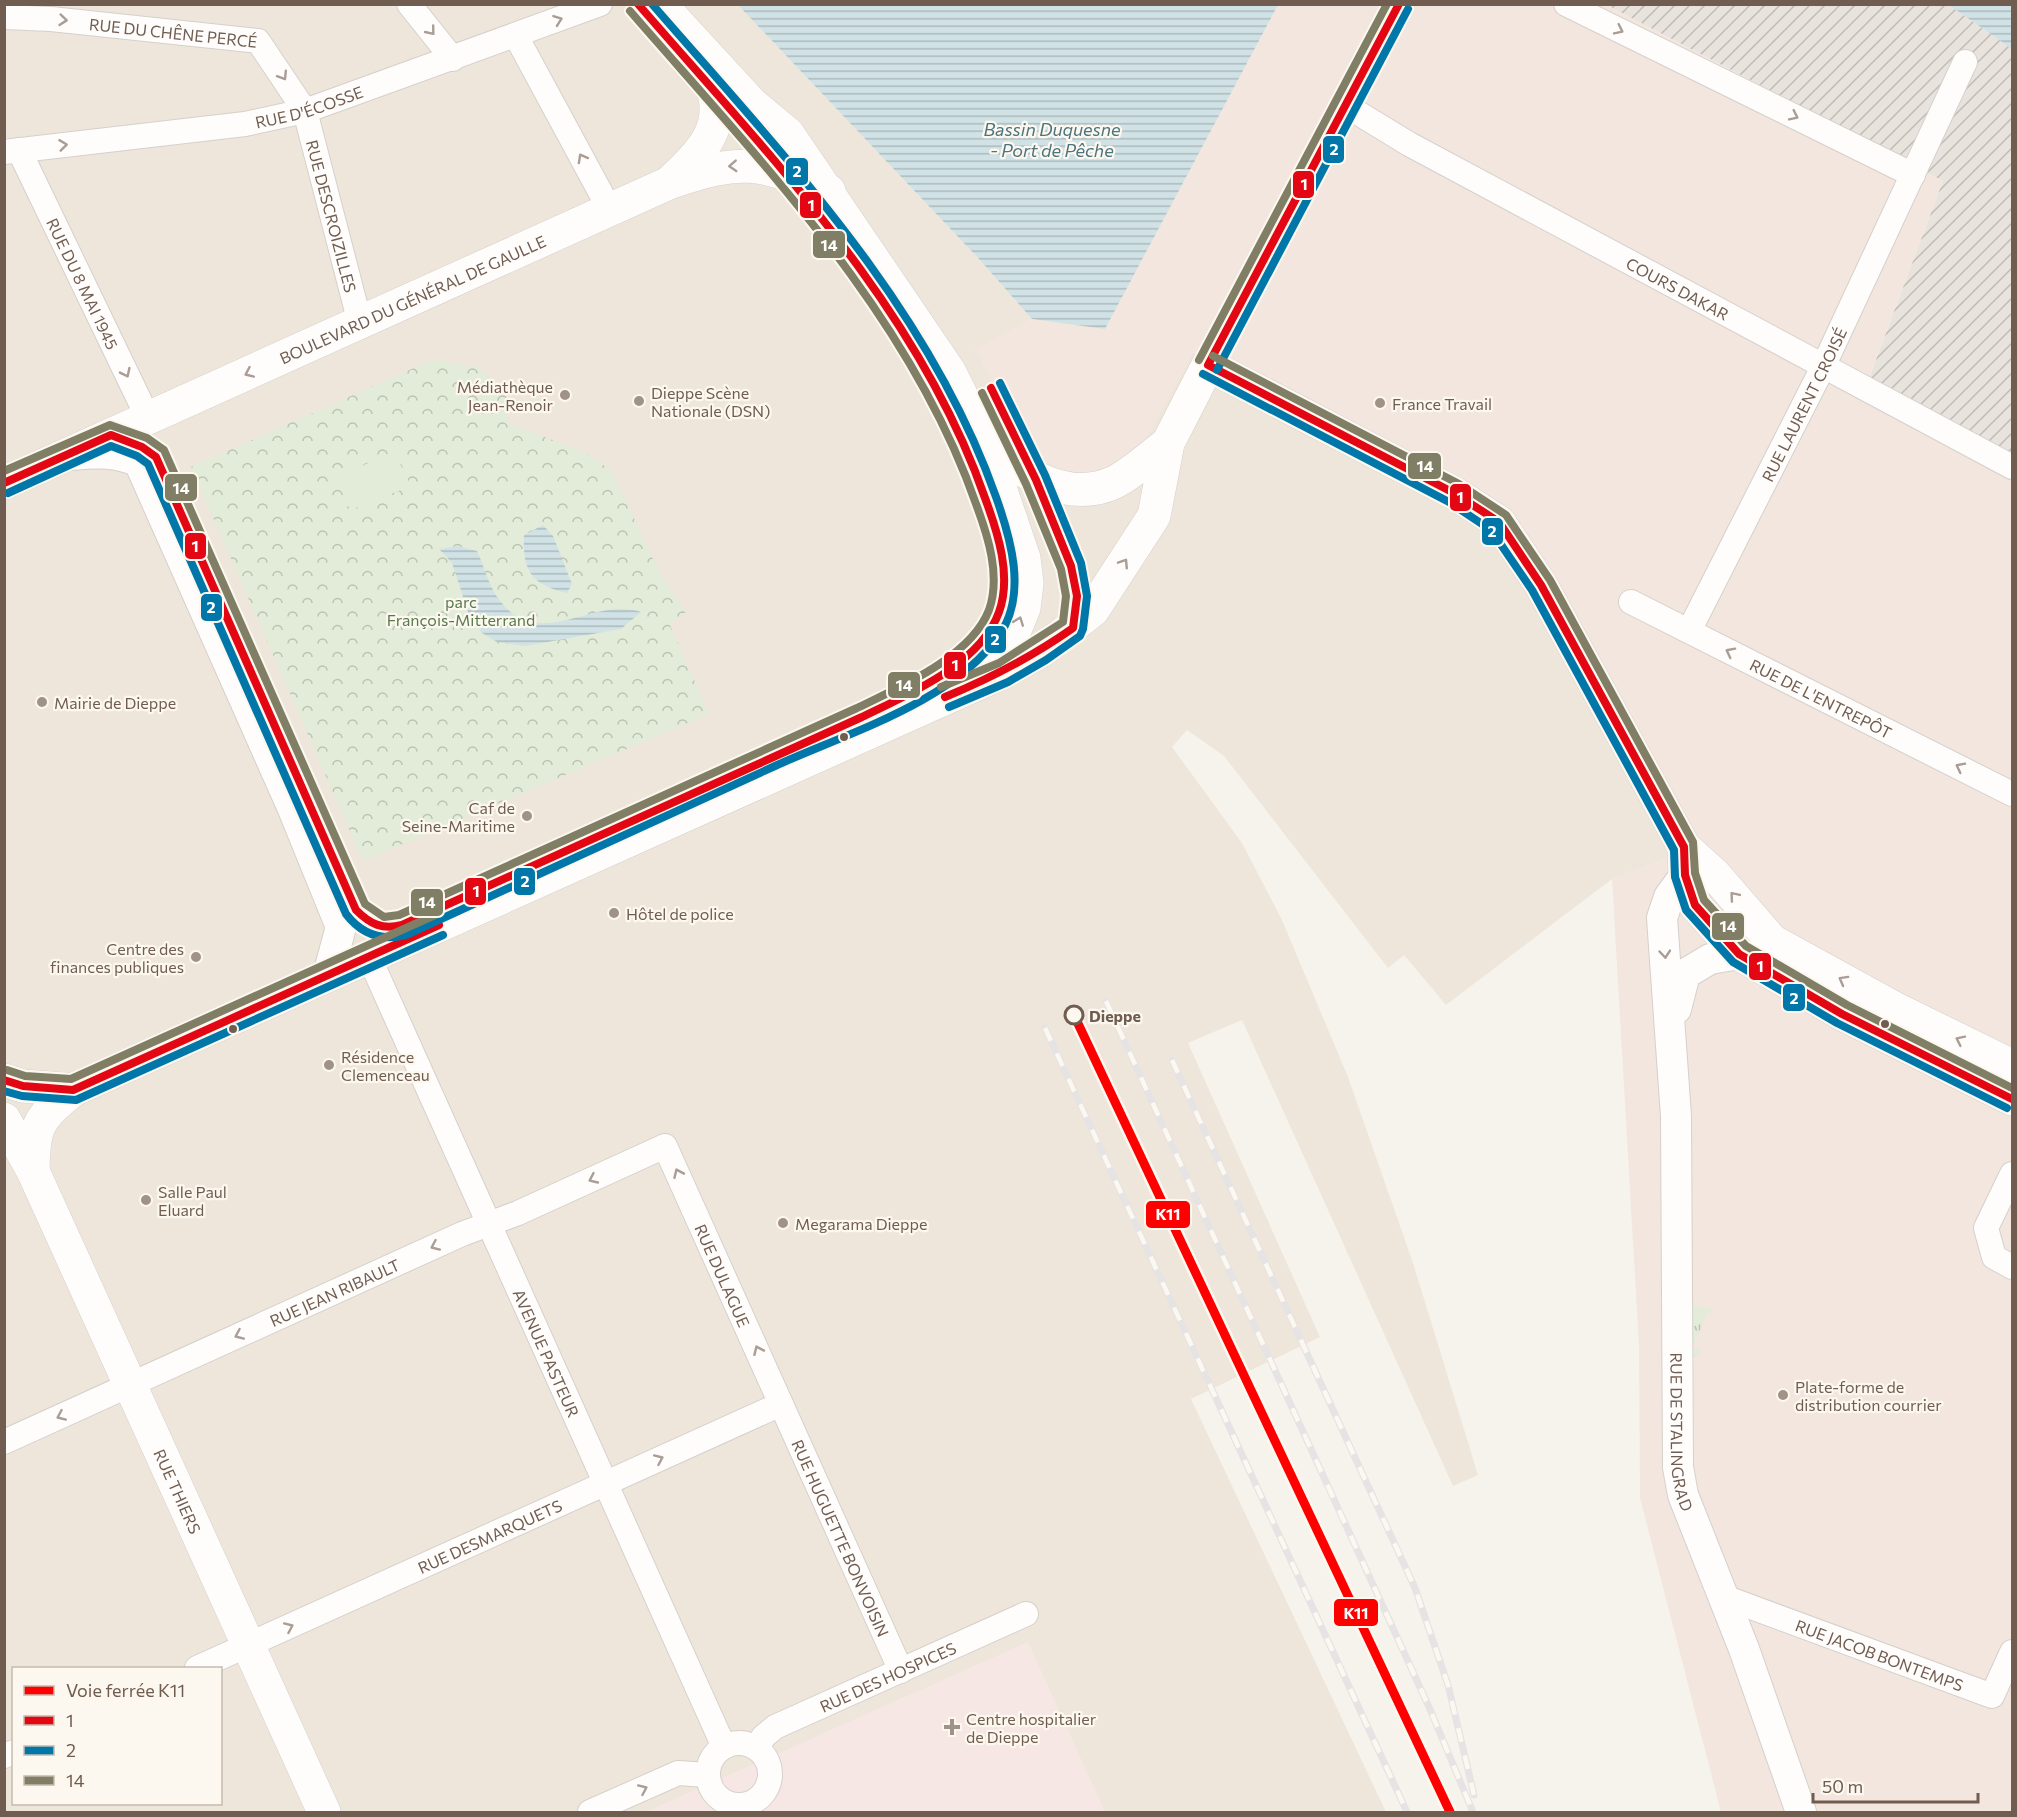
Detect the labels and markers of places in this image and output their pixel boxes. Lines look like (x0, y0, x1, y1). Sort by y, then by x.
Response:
place label: Médiathèque Jean-Renoir (457, 377, 554, 414)
place label: Dieppe Scène Nationale (DSN) (651, 383, 770, 420)
marker: Médiathèque Jean-Renoir (558, 388, 572, 402)
marker: Dieppe Scène Nationale (DSN) (632, 394, 646, 408)
place label: France Travail (1392, 394, 1492, 413)
marker: France Travail (1373, 396, 1387, 410)
place label: Mairie de Dieppe (54, 693, 176, 712)
marker: Mairie de Dieppe (35, 695, 49, 709)
unlabelled marker (838, 731, 850, 743)
place label: Caf de Seine-Maritime (402, 798, 515, 835)
marker: Caf de Seine-Maritime (520, 809, 534, 823)
place label: Hôtel de police (626, 904, 734, 923)
marker: Hôtel de police (607, 906, 621, 920)
place label: Centre des finances publiques (50, 939, 184, 976)
marker: Centre des finances publiques (189, 950, 203, 964)
marker: Dieppe (1064, 1005, 1084, 1025)
place label: Dieppe (1089, 1006, 1141, 1025)
unlabelled marker (1879, 1018, 1891, 1030)
unlabelled marker (227, 1023, 239, 1035)
place label: Résidence Clemenceau (341, 1047, 430, 1084)
marker: Résidence Clemenceau (322, 1058, 336, 1072)
place label: Salle Paul Eluard (158, 1182, 227, 1219)
marker: Salle Paul Eluard (139, 1193, 153, 1207)
place label: Megarama Dieppe (795, 1214, 927, 1233)
marker: Megarama Dieppe (776, 1216, 790, 1230)
place label: Plate-forme de distribution courrier (1795, 1377, 1942, 1414)
marker: Plate-forme de distribution courrier (1776, 1388, 1790, 1402)
place label: Centre hospitalier de Dieppe (966, 1709, 1097, 1746)
marker: Centre hospitalier de Dieppe (943, 1718, 961, 1736)

